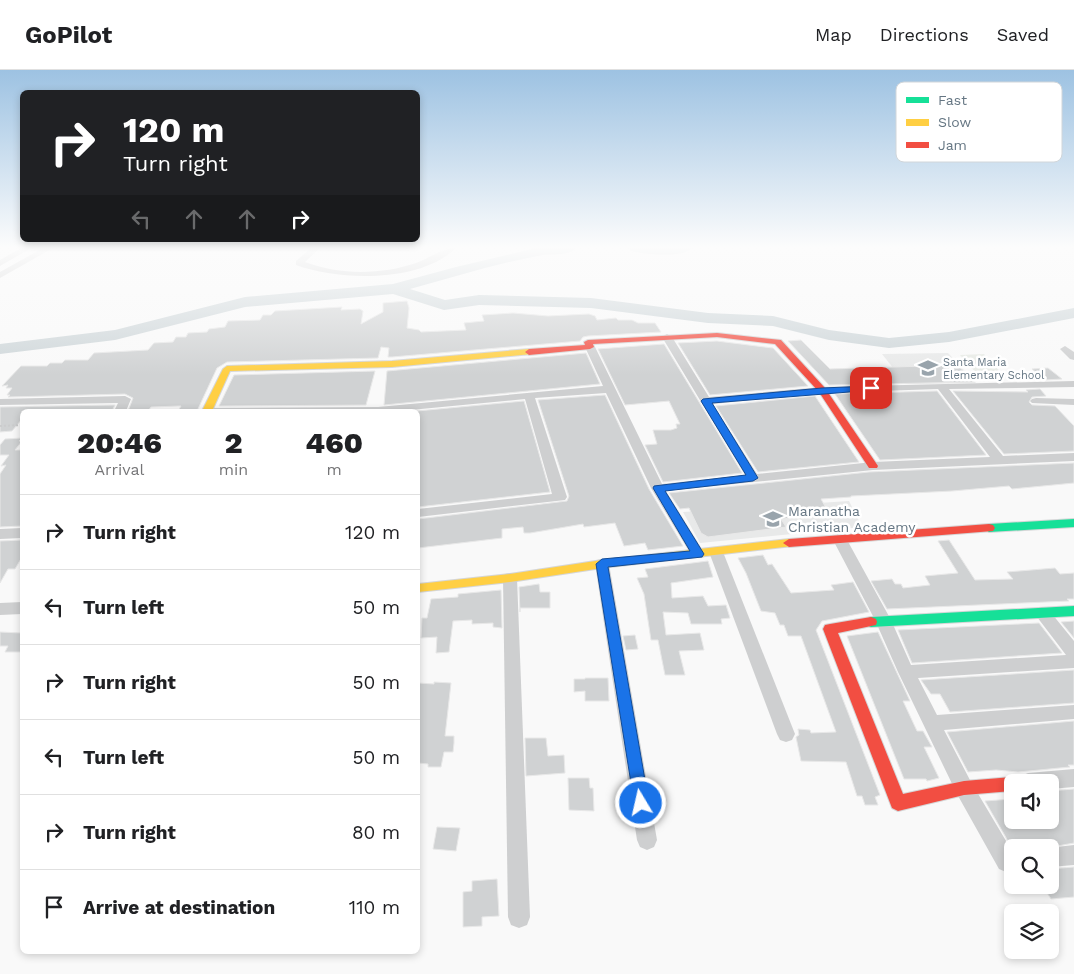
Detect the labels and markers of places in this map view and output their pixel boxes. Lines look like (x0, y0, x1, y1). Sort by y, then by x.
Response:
place label: Santa Maria Elementary School (943, 356, 1045, 382)
school or university icon: Santa Maria Elementary School (917, 357, 939, 379)
pin (850, 367, 892, 409)
place label: Maranatha Christian Academy (788, 503, 916, 535)
school or university icon: Maranatha Christian Academy (762, 508, 784, 530)

